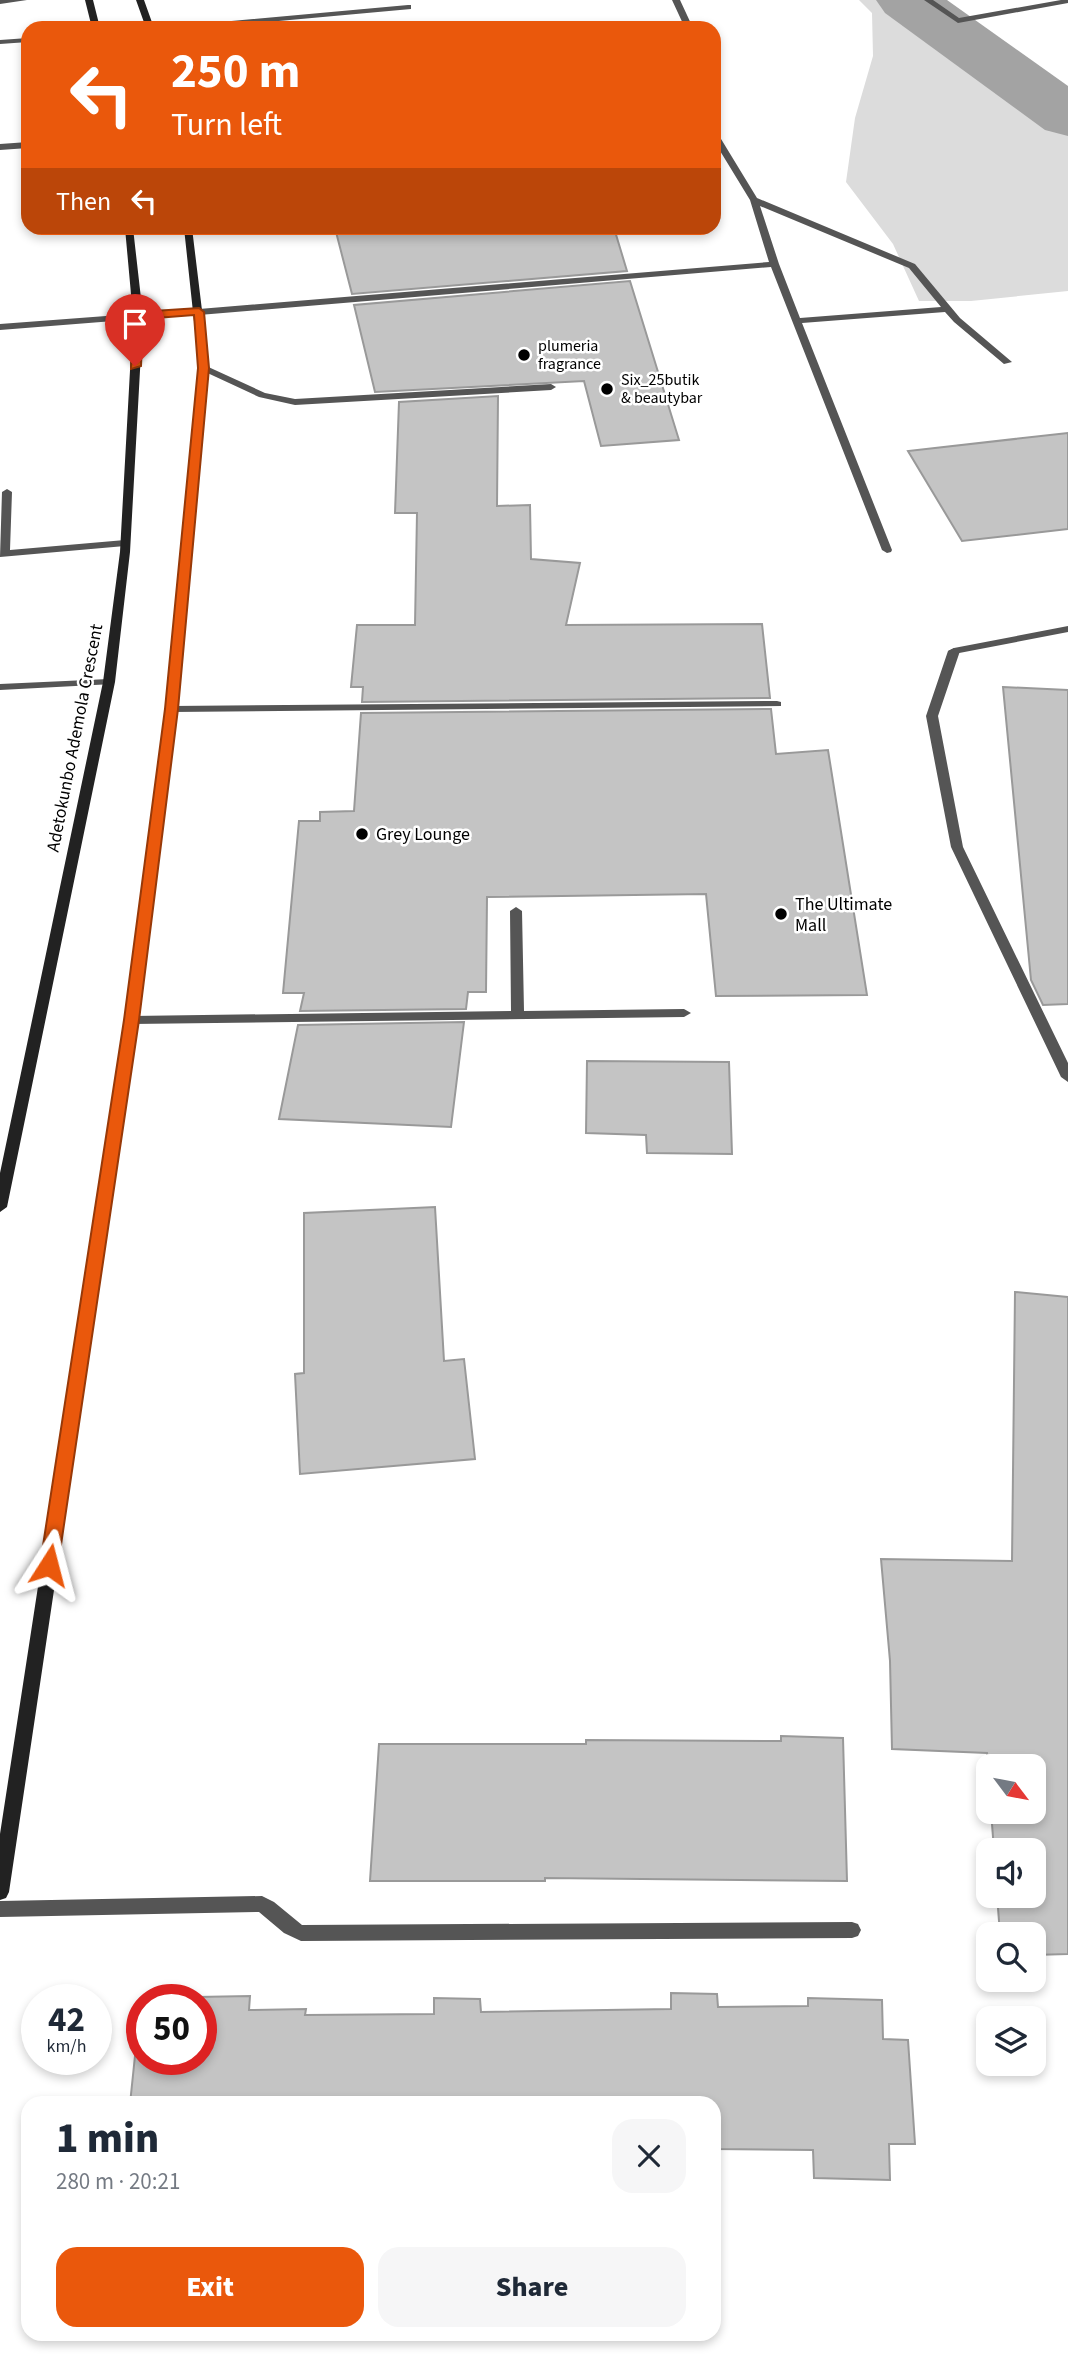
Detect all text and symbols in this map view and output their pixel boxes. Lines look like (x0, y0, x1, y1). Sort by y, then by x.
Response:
text: 250 m (171, 37, 300, 107)
icon: left (56, 49, 147, 140)
text: Turn left (171, 102, 282, 148)
icon: left (125, 182, 163, 220)
text: Then (56, 183, 111, 220)
pin (105, 294, 165, 366)
icon: arrive (116, 305, 154, 343)
place label: plumeria fragrance (538, 335, 601, 375)
marker: plumeria fragrance (516, 347, 532, 363)
place label: Six_25butik & beautybar (621, 369, 703, 409)
marker: Six_25butik & beautybar (599, 381, 615, 397)
street label: Adetokunbo Ademola Crescent (41, 622, 109, 854)
place label: Grey Lounge (376, 822, 470, 847)
marker: Grey Lounge (354, 826, 370, 842)
place label: The Ultimate Mall (795, 892, 892, 938)
marker: The Ultimate Mall (773, 906, 789, 922)
position arrow (12, 1528, 86, 1602)
north arrow (976, 1754, 1046, 1824)
map controls (976, 1754, 1046, 2076)
button: sound (976, 1838, 1046, 1908)
button: search (976, 1922, 1046, 1992)
speed limit sign: 50 (126, 1984, 217, 2075)
text: 42 (48, 1995, 85, 2045)
button: layers (976, 2006, 1046, 2076)
text: km/h (47, 2034, 86, 2059)
text: 1 min (56, 2109, 159, 2169)
button: close (612, 2119, 686, 2193)
text: 280 m · 20:21 (56, 2165, 180, 2198)
button: Exit (56, 2247, 364, 2327)
button: Share (378, 2247, 686, 2327)

